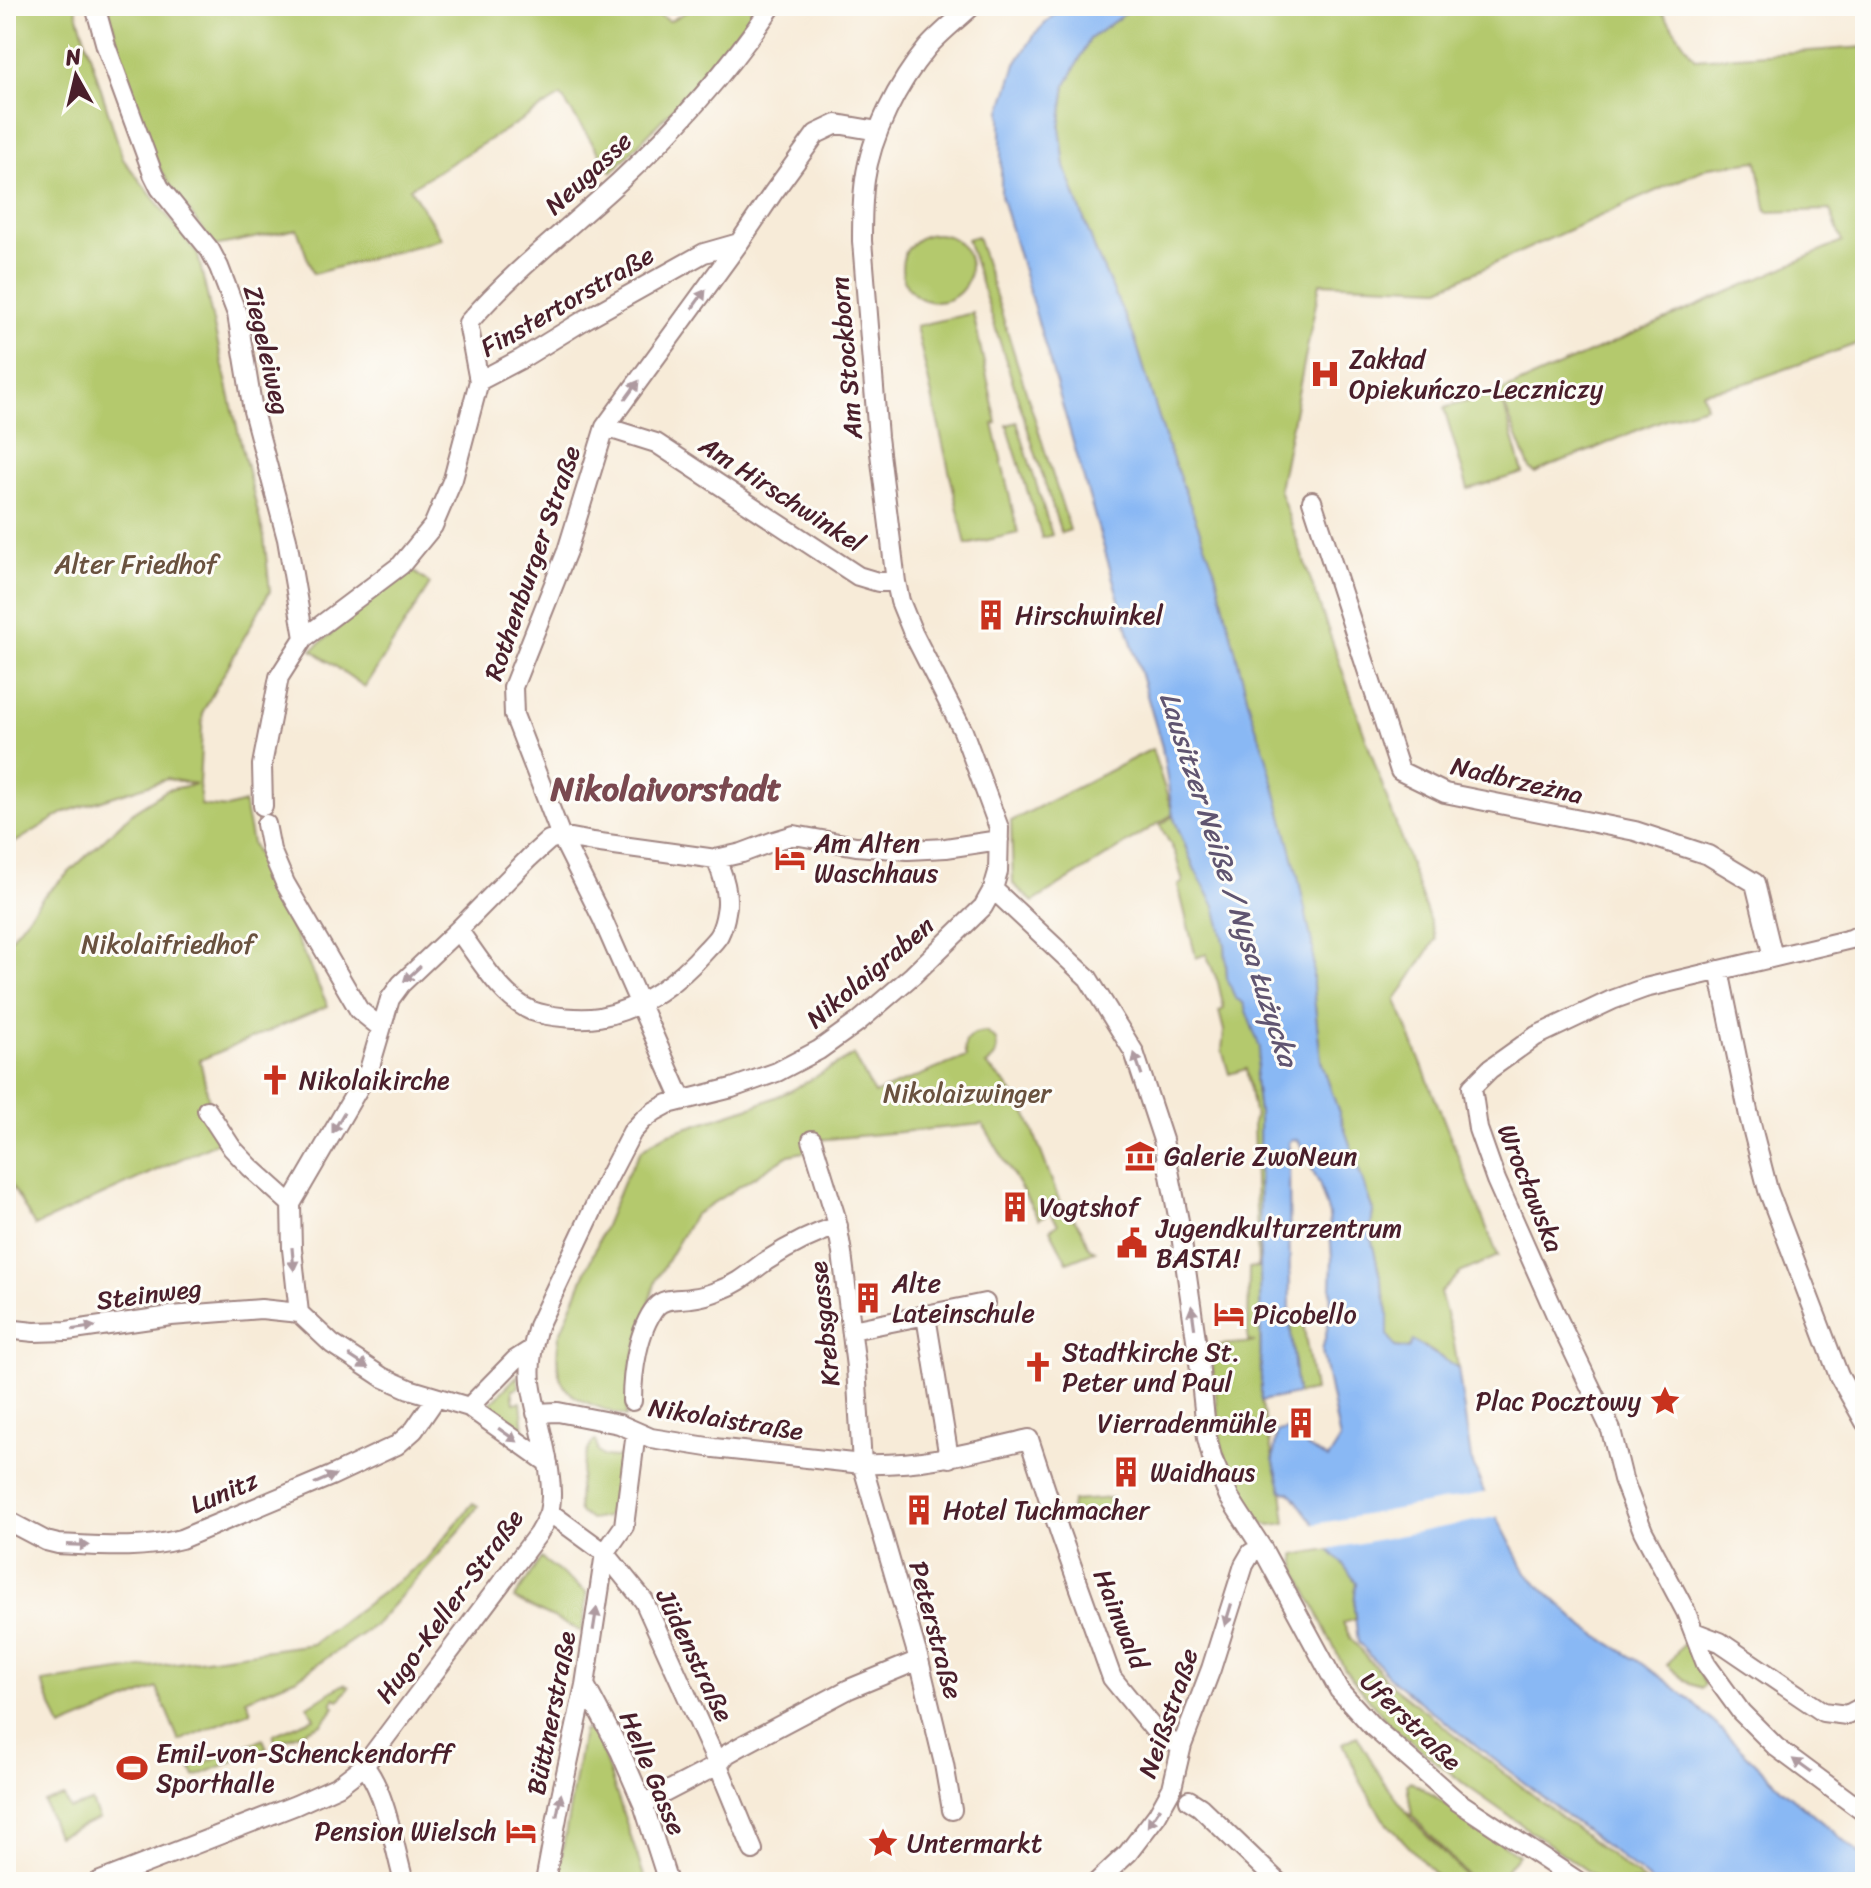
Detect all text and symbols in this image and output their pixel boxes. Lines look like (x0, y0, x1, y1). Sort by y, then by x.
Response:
north arrow (36, 36, 116, 116)
text: N (62, 36, 84, 77)
street label: Neugasse (533, 120, 643, 226)
street label: Finstertorstraße (471, 232, 663, 370)
street label: Am Stockborn (816, 275, 876, 442)
street label: Ziegeleiweg (230, 281, 304, 419)
one-way arrow (691, 288, 707, 309)
place label: Zakład Opiekuńczo-Leczniczy (1349, 336, 1604, 412)
hospital icon: Zakład Opiekuńczo-Leczniczy (1308, 357, 1342, 391)
one-way arrow (624, 380, 640, 401)
street label: Am Hirschwinkel (689, 422, 875, 565)
street label: Rothenburger Straße (470, 439, 594, 687)
park label: Alter Friedhof (53, 541, 221, 587)
place label: Hirschwinkel (1015, 592, 1163, 638)
building icon: Hirschwinkel (974, 598, 1008, 632)
water label: Lausitzer Neiße / Nysa Łużycka (1145, 685, 1314, 1076)
street label: Nadbrzeżna (1446, 742, 1588, 818)
district label: Nikolaivorstadt (550, 759, 781, 819)
place label: Am Alten Waschhaus (813, 820, 938, 896)
hotel icon: Am Alten Waschhaus (773, 841, 807, 875)
street label: Nikolaigraben (795, 904, 945, 1040)
park label: Nikolaifriedhof (81, 921, 258, 967)
one-way arrow (403, 964, 422, 982)
one-way arrow (1131, 1051, 1143, 1075)
place label: Nikolaikirche (299, 1057, 450, 1103)
church icon: Nikolaikirche (258, 1063, 292, 1097)
park label: Nikolaizwinger (883, 1070, 1052, 1116)
one-way arrow (331, 1112, 345, 1134)
street label: Wrocławska (1484, 1117, 1578, 1259)
place label: Galerie ZwoNeun (1164, 1133, 1357, 1179)
museum icon: Galerie ZwoNeun (1123, 1139, 1157, 1173)
place label: Vogtshof (1039, 1184, 1141, 1230)
building icon: Vogtshof (998, 1190, 1032, 1224)
place label: Jugendkulturzentrum BASTA! (1155, 1205, 1402, 1281)
public building icon: Jugendkulturzentrum BASTA! (1115, 1226, 1149, 1260)
one-way arrow (287, 1247, 300, 1272)
street label: Krebsgasse (795, 1259, 853, 1389)
place label: Alte Lateinschule (891, 1260, 1035, 1336)
street label: Steinweg (94, 1265, 204, 1323)
building icon: Alte Lateinschule (851, 1281, 885, 1315)
place label: Picobello (1253, 1291, 1357, 1337)
hotel icon: Picobello (1212, 1297, 1246, 1331)
one-way arrow (1186, 1304, 1199, 1329)
one-way arrow (72, 1321, 97, 1334)
place label: Stadtkirche St. Peter und Paul (1062, 1329, 1240, 1405)
church icon: Stadtkirche St. Peter und Paul (1021, 1350, 1055, 1384)
one-way arrow (348, 1354, 370, 1368)
place label: Plac Pocztowy (1476, 1378, 1642, 1424)
street label: Nikolaistraße (645, 1384, 807, 1454)
place icon: Plac Pocztowy (1648, 1384, 1682, 1418)
place label: Vierradenmühle (1097, 1400, 1277, 1446)
building icon: Vierradenmühle (1284, 1406, 1318, 1440)
one-way arrow (498, 1427, 519, 1442)
place label: Waidhaus (1150, 1449, 1256, 1495)
building icon: Waidhaus (1109, 1455, 1143, 1489)
street label: Lunitz (182, 1457, 266, 1527)
one-way arrow (313, 1472, 337, 1485)
place label: Hotel Tuchmacher (943, 1487, 1150, 1533)
building icon: Hotel Tuchmacher (902, 1493, 936, 1527)
street label: Hugo-Keller-Straße (362, 1498, 536, 1713)
one-way arrow (66, 1539, 91, 1552)
street label: Peterstraße (895, 1556, 977, 1704)
street label: Hainwald (1080, 1562, 1163, 1678)
street label: Jüdenstraße (642, 1580, 747, 1730)
one-way arrow (1222, 1603, 1234, 1627)
one-way arrow (589, 1606, 602, 1631)
street label: Büttnerstraße (513, 1627, 590, 1799)
street label: Neißstraße (1124, 1642, 1212, 1784)
street label: Uferstraße (1349, 1660, 1474, 1783)
street label: Helle Gasse (606, 1703, 700, 1843)
place label: Emil-von-Schenckendorff Sporthalle (156, 1730, 457, 1806)
sports icon: Emil-von-Schenckendorff Sporthalle (115, 1751, 149, 1785)
one-way arrow (1792, 1759, 1812, 1775)
one-way arrow (554, 1793, 566, 1818)
one-way arrow (1147, 1807, 1162, 1828)
place label: Pension Wielsch (314, 1808, 497, 1854)
hotel icon: Pension Wielsch (504, 1814, 538, 1848)
place label: Untermarkt (907, 1820, 1042, 1866)
place icon: Untermarkt (866, 1826, 900, 1860)

